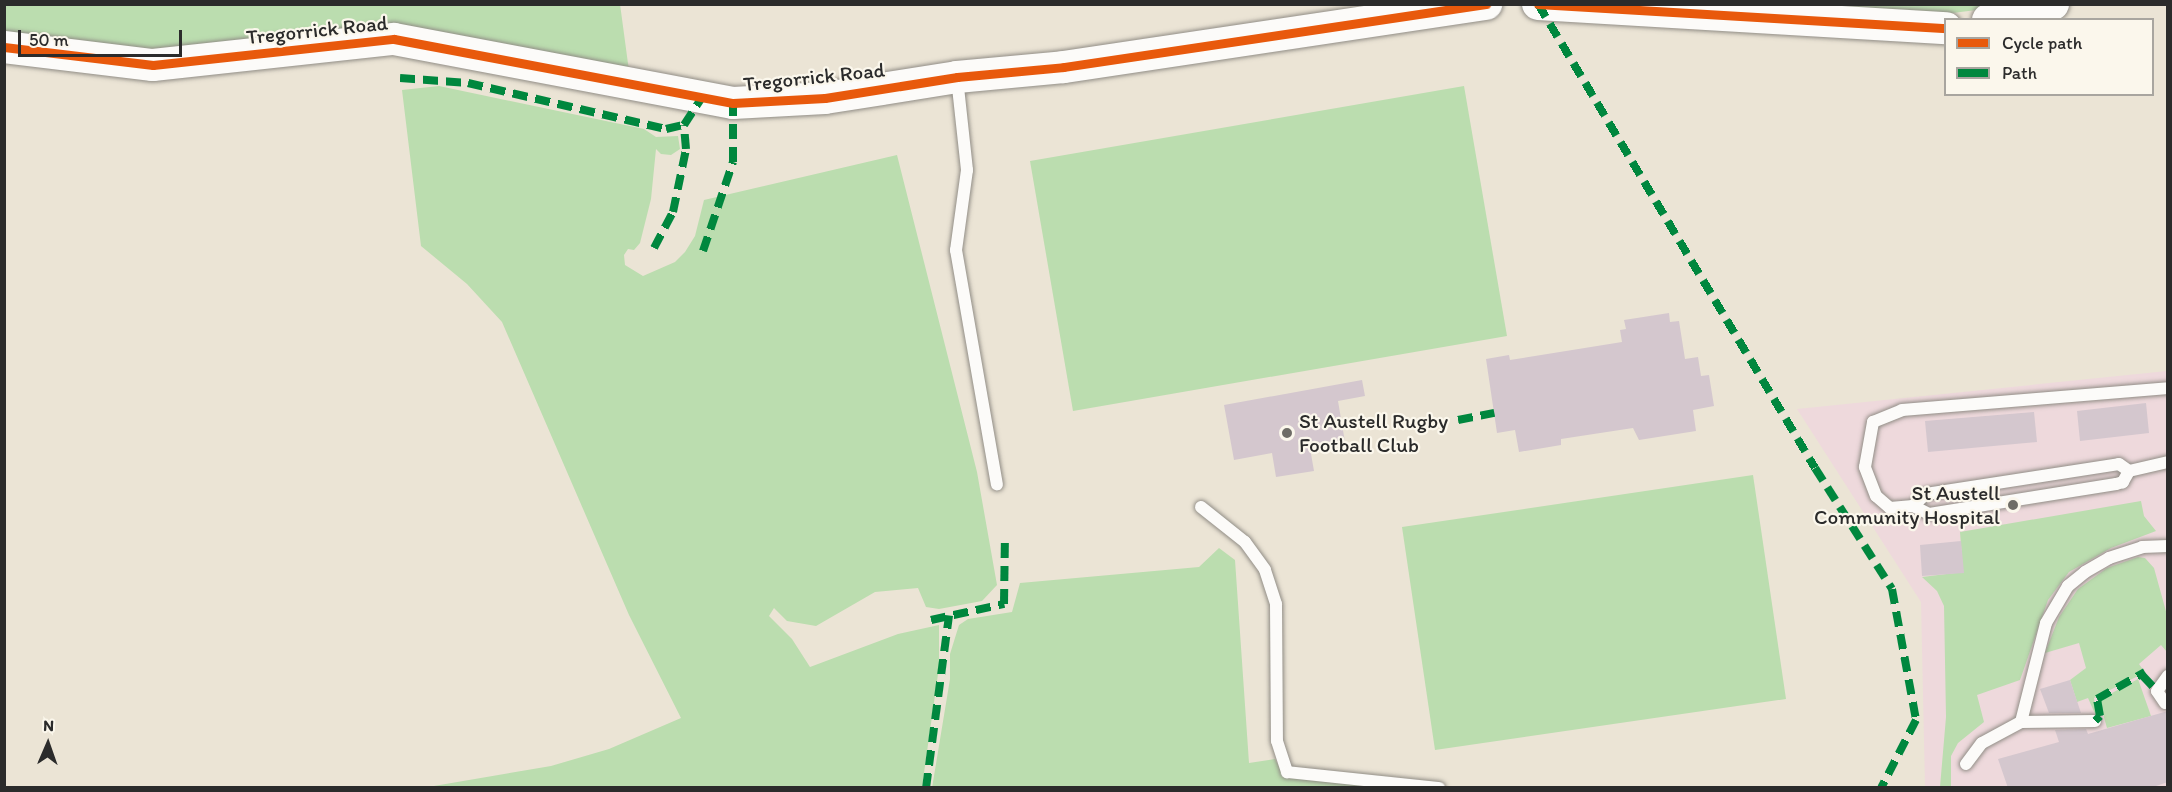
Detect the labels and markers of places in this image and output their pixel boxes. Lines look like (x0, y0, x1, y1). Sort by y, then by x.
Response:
place label: St Austell Rugby Football Club (1299, 408, 1448, 458)
marker: St Austell Rugby Football Club (1280, 426, 1294, 440)
place label: St Austell Community Hospital (1815, 480, 2000, 530)
marker: St Austell Community Hospital (2004, 496, 2022, 514)

